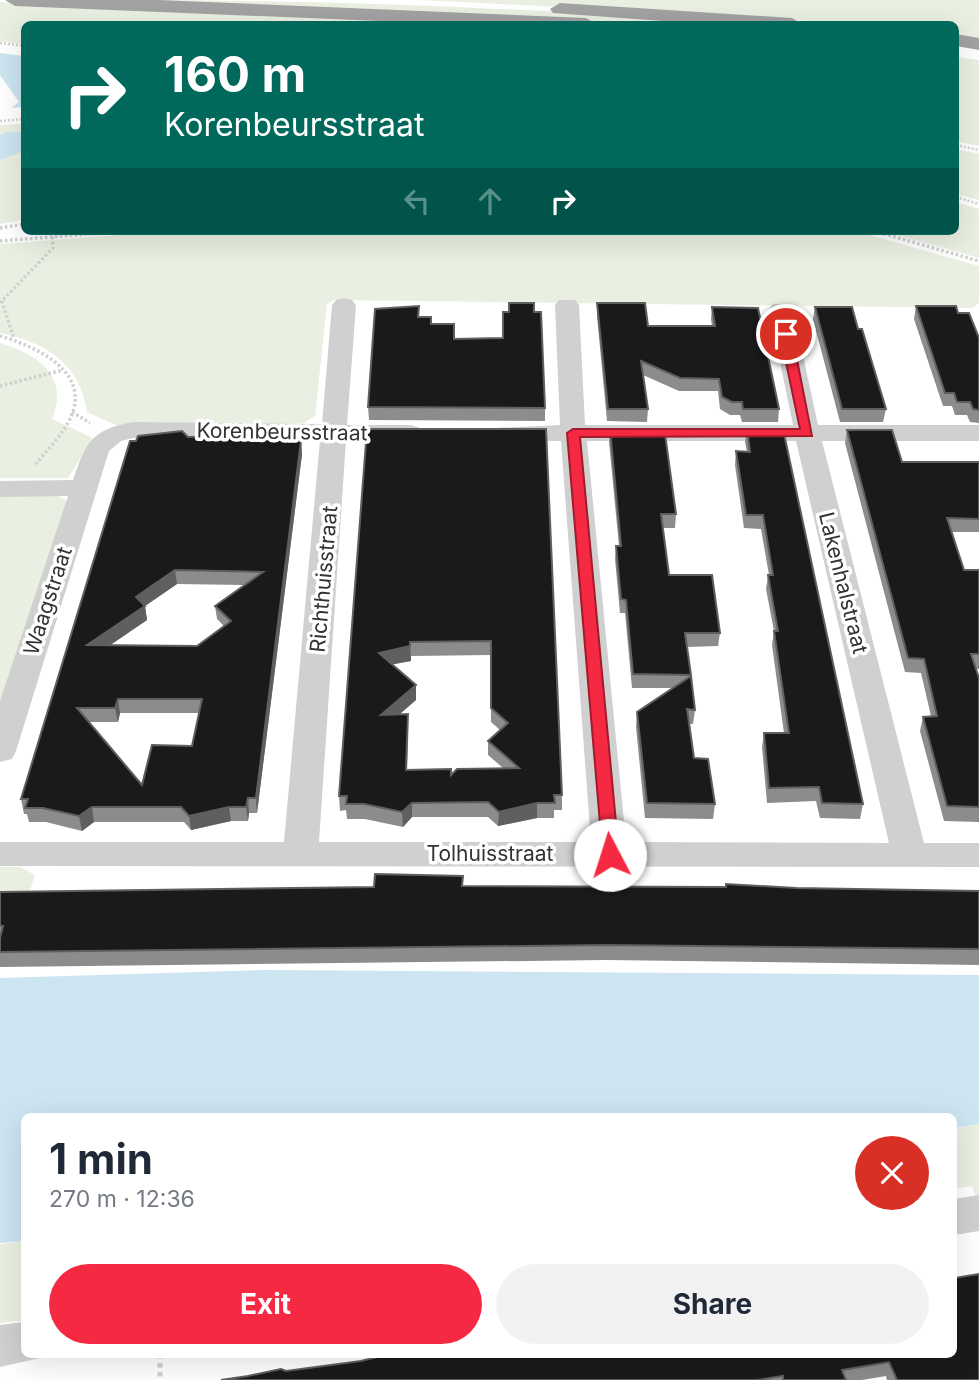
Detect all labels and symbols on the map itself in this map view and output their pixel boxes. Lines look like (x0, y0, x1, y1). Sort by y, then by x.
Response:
pin (756, 304, 816, 364)
street label: Korenbeursstraat (196, 418, 368, 445)
street label: Richthuisstraat (305, 504, 342, 653)
street label: Lakenhalstraat (814, 510, 873, 656)
street label: Waagstraat (18, 543, 77, 658)
position arrow (573, 818, 647, 892)
street label: Tolhuisstraat (427, 841, 554, 866)

